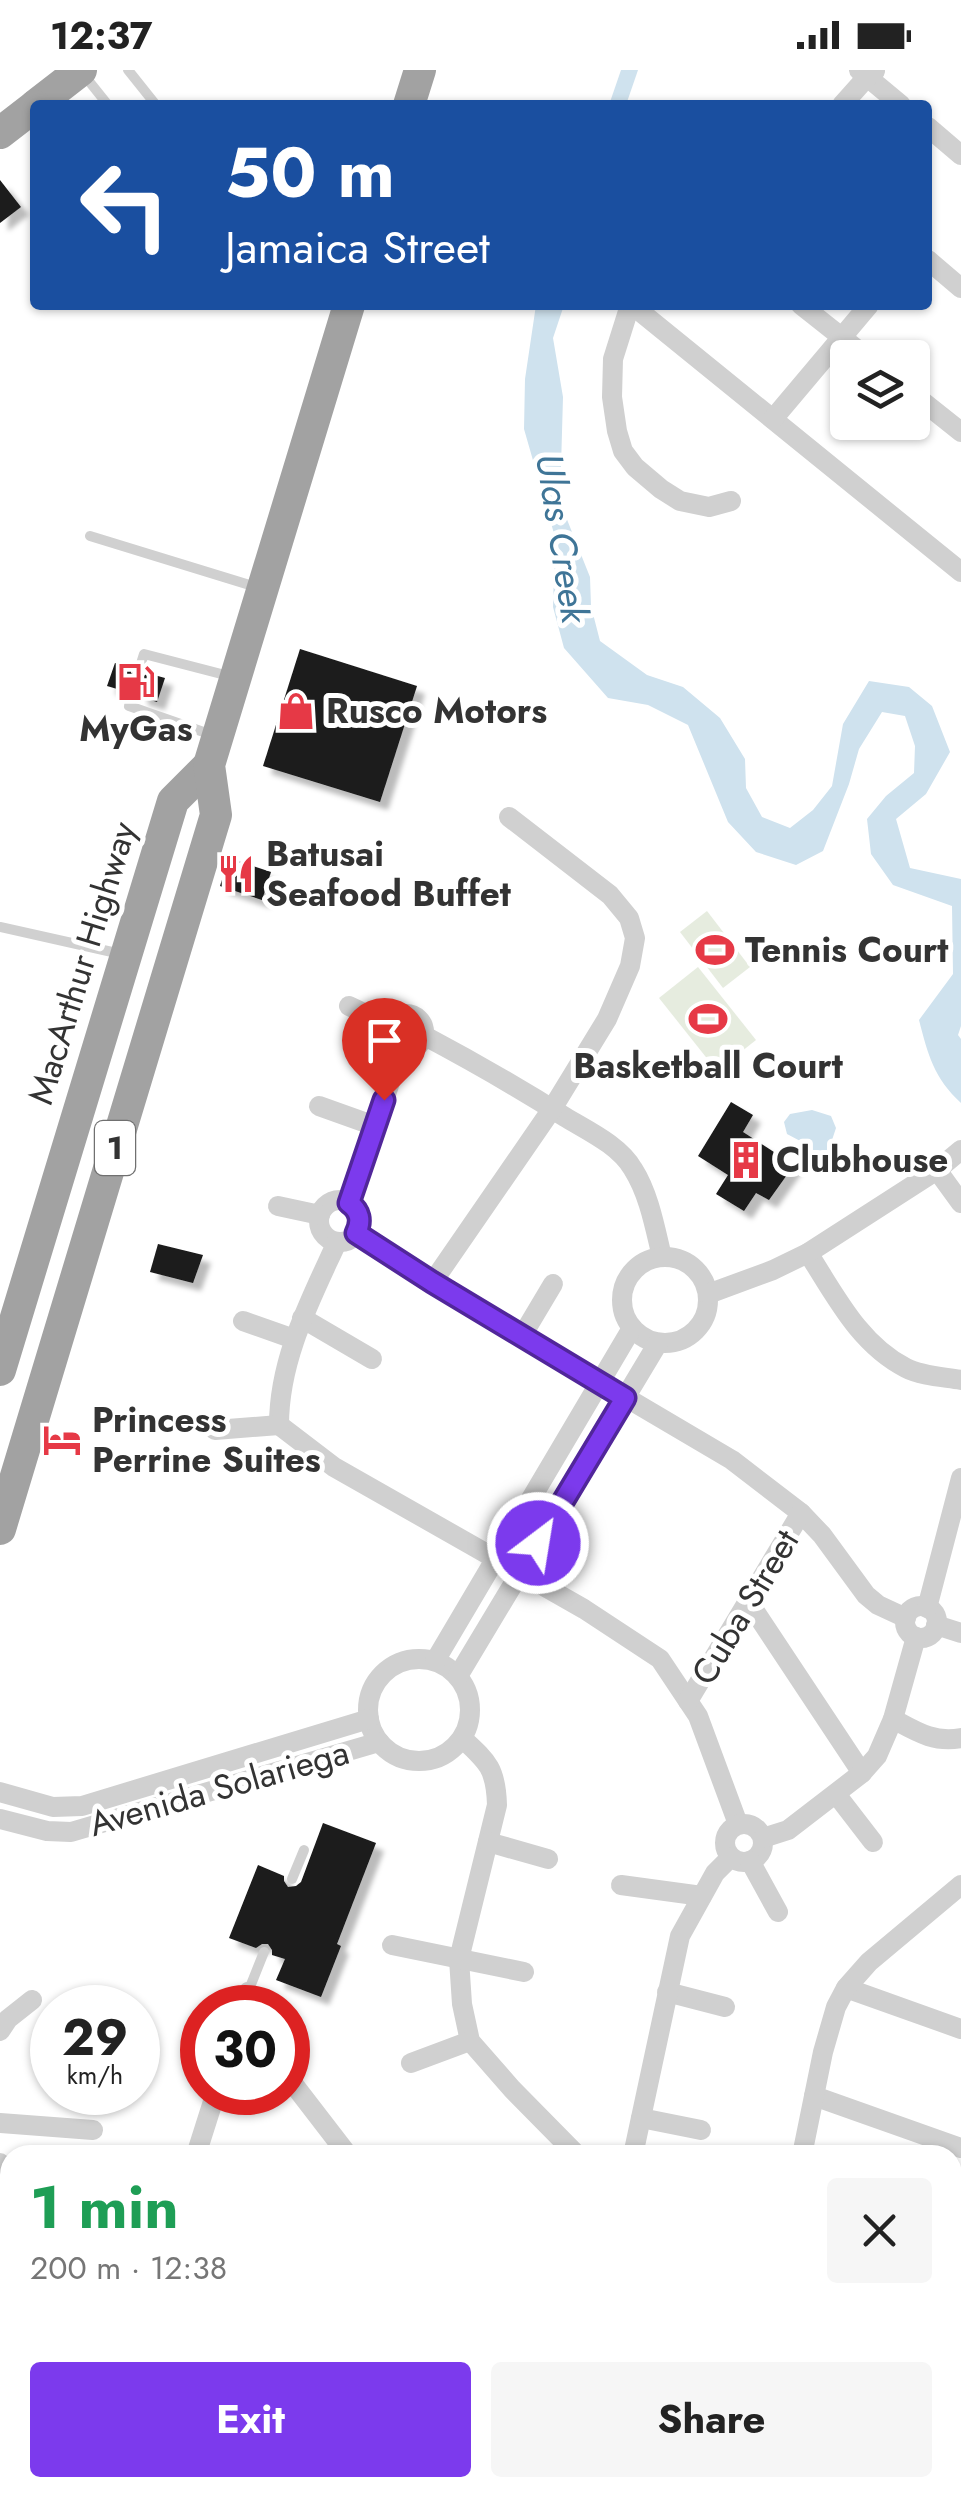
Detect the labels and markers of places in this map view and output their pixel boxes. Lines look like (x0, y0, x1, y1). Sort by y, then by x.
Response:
fuel station icon: MyGas (115, 661, 157, 703)
place label: Rusco Motors (326, 686, 547, 736)
shop icon: Rusco Motors (275, 690, 317, 732)
place label: MyGas (79, 704, 193, 754)
place label: Batusai Seafood Buffet (266, 829, 511, 919)
restaurant icon: Batusai Seafood Buffet (215, 853, 257, 895)
place label: Tennis Court (745, 925, 948, 975)
sports icon: Tennis Court (694, 929, 736, 971)
pin (342, 998, 427, 1101)
sports icon: Basketball Court (687, 998, 729, 1040)
place label: Basketball Court (573, 1041, 843, 1091)
place label: Clubhouse (776, 1135, 948, 1185)
building icon: Clubhouse (725, 1139, 767, 1181)
place label: Princess Perrine Suites (92, 1395, 321, 1485)
hotel icon: Princess Perrine Suites (41, 1419, 83, 1461)

